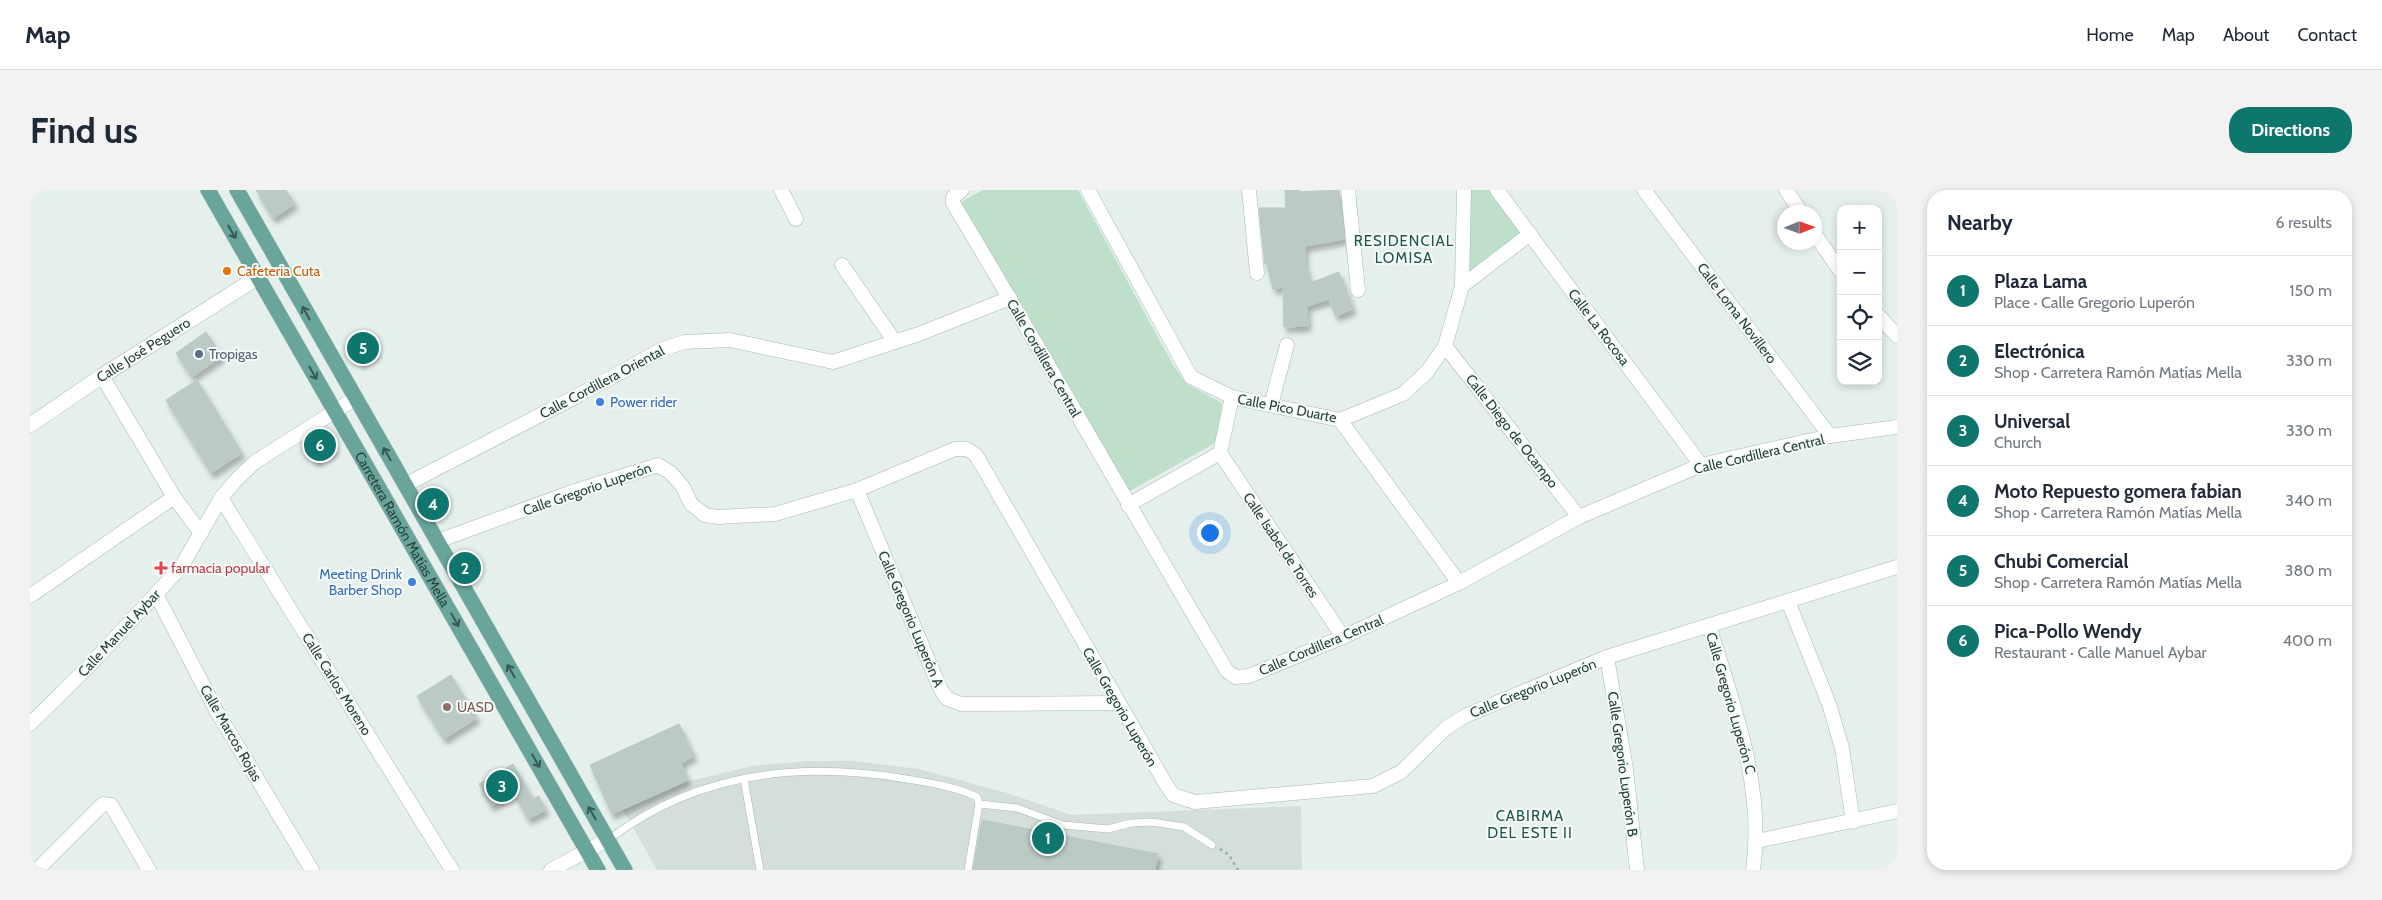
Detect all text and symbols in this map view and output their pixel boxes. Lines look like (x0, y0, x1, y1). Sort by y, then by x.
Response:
text: Map (25, 20, 71, 49)
text: Home (2086, 24, 2134, 46)
text: Map (2162, 24, 2195, 46)
text: About (2223, 24, 2269, 46)
text: Contact (2297, 24, 2357, 46)
button: Directions (2229, 107, 2352, 153)
text: Find us (30, 109, 138, 152)
north arrow (1777, 205, 1822, 250)
map controls (1837, 205, 1882, 385)
button: + (1837, 205, 1882, 250)
text: Nearby (1947, 210, 2013, 235)
text: 6 results (2276, 213, 2332, 232)
one-way arrow (228, 225, 238, 239)
district label: RESIDENCIAL LOMISA (1354, 232, 1454, 267)
button: − (1837, 250, 1882, 295)
street label: Calle Loma Novillero (1693, 259, 1781, 367)
place label: Cafeteria Cuta (237, 262, 320, 280)
marker: Cafeteria Cuta (221, 265, 233, 277)
text: Plaza Lama (1994, 270, 2087, 293)
text: 1 (1960, 281, 1966, 300)
text: 150 m (2289, 281, 2332, 300)
street label: Calle La Rocosa (1564, 285, 1634, 369)
text: Place · Calle Gregorio Luperón (1994, 293, 2195, 312)
button: locate (1837, 295, 1882, 340)
street label: Calle Cordillera Central (1003, 296, 1086, 421)
one-way arrow (301, 307, 311, 321)
street label: Calle José Peguero (93, 313, 194, 386)
pin: 5 (347, 329, 379, 367)
button: layers (1837, 340, 1882, 385)
text: Electrónica (1994, 340, 2085, 363)
street label: Calle Cordillera Oriental (536, 341, 668, 423)
place label: Tropigas (209, 345, 258, 363)
marker: Tropigas (193, 348, 205, 360)
text: 2 (1959, 351, 1967, 370)
text: 330 m (2286, 351, 2332, 370)
text: Shop · Carretera Ramón Matías Mella (1994, 363, 2242, 382)
one-way arrow (309, 365, 319, 380)
street label: Calle Diego de Ocampo (1462, 370, 1562, 492)
street label: Calle Pico Duarte (1236, 390, 1338, 426)
place label: Power rider (610, 393, 678, 411)
marker: Power rider (594, 396, 606, 408)
text: Universal (1994, 410, 2070, 433)
text: 3 (1959, 421, 1967, 440)
text: 330 m (2286, 421, 2332, 440)
pin: 6 (304, 426, 336, 464)
street label: Calle Cordillera Central (1692, 430, 1827, 478)
text: Church (1994, 433, 2042, 452)
street label: Carretera Ramón Matías Mella (351, 448, 454, 610)
one-way arrow (382, 448, 392, 462)
street label: Calle Gregorio Luperón (520, 458, 654, 519)
text: Moto Repuesto gomera fabian (1994, 480, 2242, 503)
pin: 4 (417, 485, 449, 523)
street label: Calle Isabel de Torres (1239, 489, 1323, 601)
text: 4 (1958, 491, 1968, 510)
text: 340 m (2285, 491, 2332, 510)
text: Shop · Carretera Ramón Matías Mella (1994, 503, 2242, 522)
your location (1197, 520, 1223, 546)
street label: Calle Gregorio Luperón A (874, 548, 948, 690)
pin: 2 (449, 549, 481, 587)
text: Chubi Comercial (1994, 550, 2128, 573)
place label: farmacia popular (171, 559, 271, 577)
text: 5 (1959, 561, 1967, 580)
text: 380 m (2285, 561, 2332, 580)
marker: farmacia popular (155, 562, 167, 574)
place label: Meeting Drink Barber Shop (319, 565, 403, 599)
text: Shop · Carretera Ramón Matías Mella (1994, 573, 2242, 592)
marker: Meeting Drink Barber Shop (406, 576, 418, 588)
street label: Calle Manuel Aybar (74, 585, 165, 680)
street label: Calle Cordillera Central (1256, 610, 1387, 679)
one-way arrow (451, 612, 461, 627)
text: Pica-Pollo Wendy (1994, 620, 2142, 643)
street label: Calle Carlos Moreno (298, 629, 376, 739)
street label: Calle Gregorio Luperón C (1702, 630, 1760, 776)
text: 6 (1959, 631, 1968, 650)
text: 400 m (2283, 631, 2332, 650)
text: Restaurant · Calle Manuel Aybar (1994, 643, 2207, 662)
street label: Calle Gregorio Luperón (1078, 644, 1162, 770)
street label: Calle Gregorio Luperón (1467, 654, 1599, 722)
one-way arrow (506, 665, 516, 679)
street label: Calle Marcos Rojas (196, 681, 266, 785)
street label: Calle Gregorio Luperón B (1604, 690, 1642, 838)
place label: UASD (457, 698, 494, 716)
marker: UASD (441, 701, 453, 713)
one-way arrow (531, 754, 541, 769)
pin: 3 (486, 767, 518, 805)
one-way arrow (587, 805, 597, 820)
district label: CABIRMA DEL ESTE II (1487, 807, 1573, 842)
pin: 1 (1032, 819, 1064, 857)

